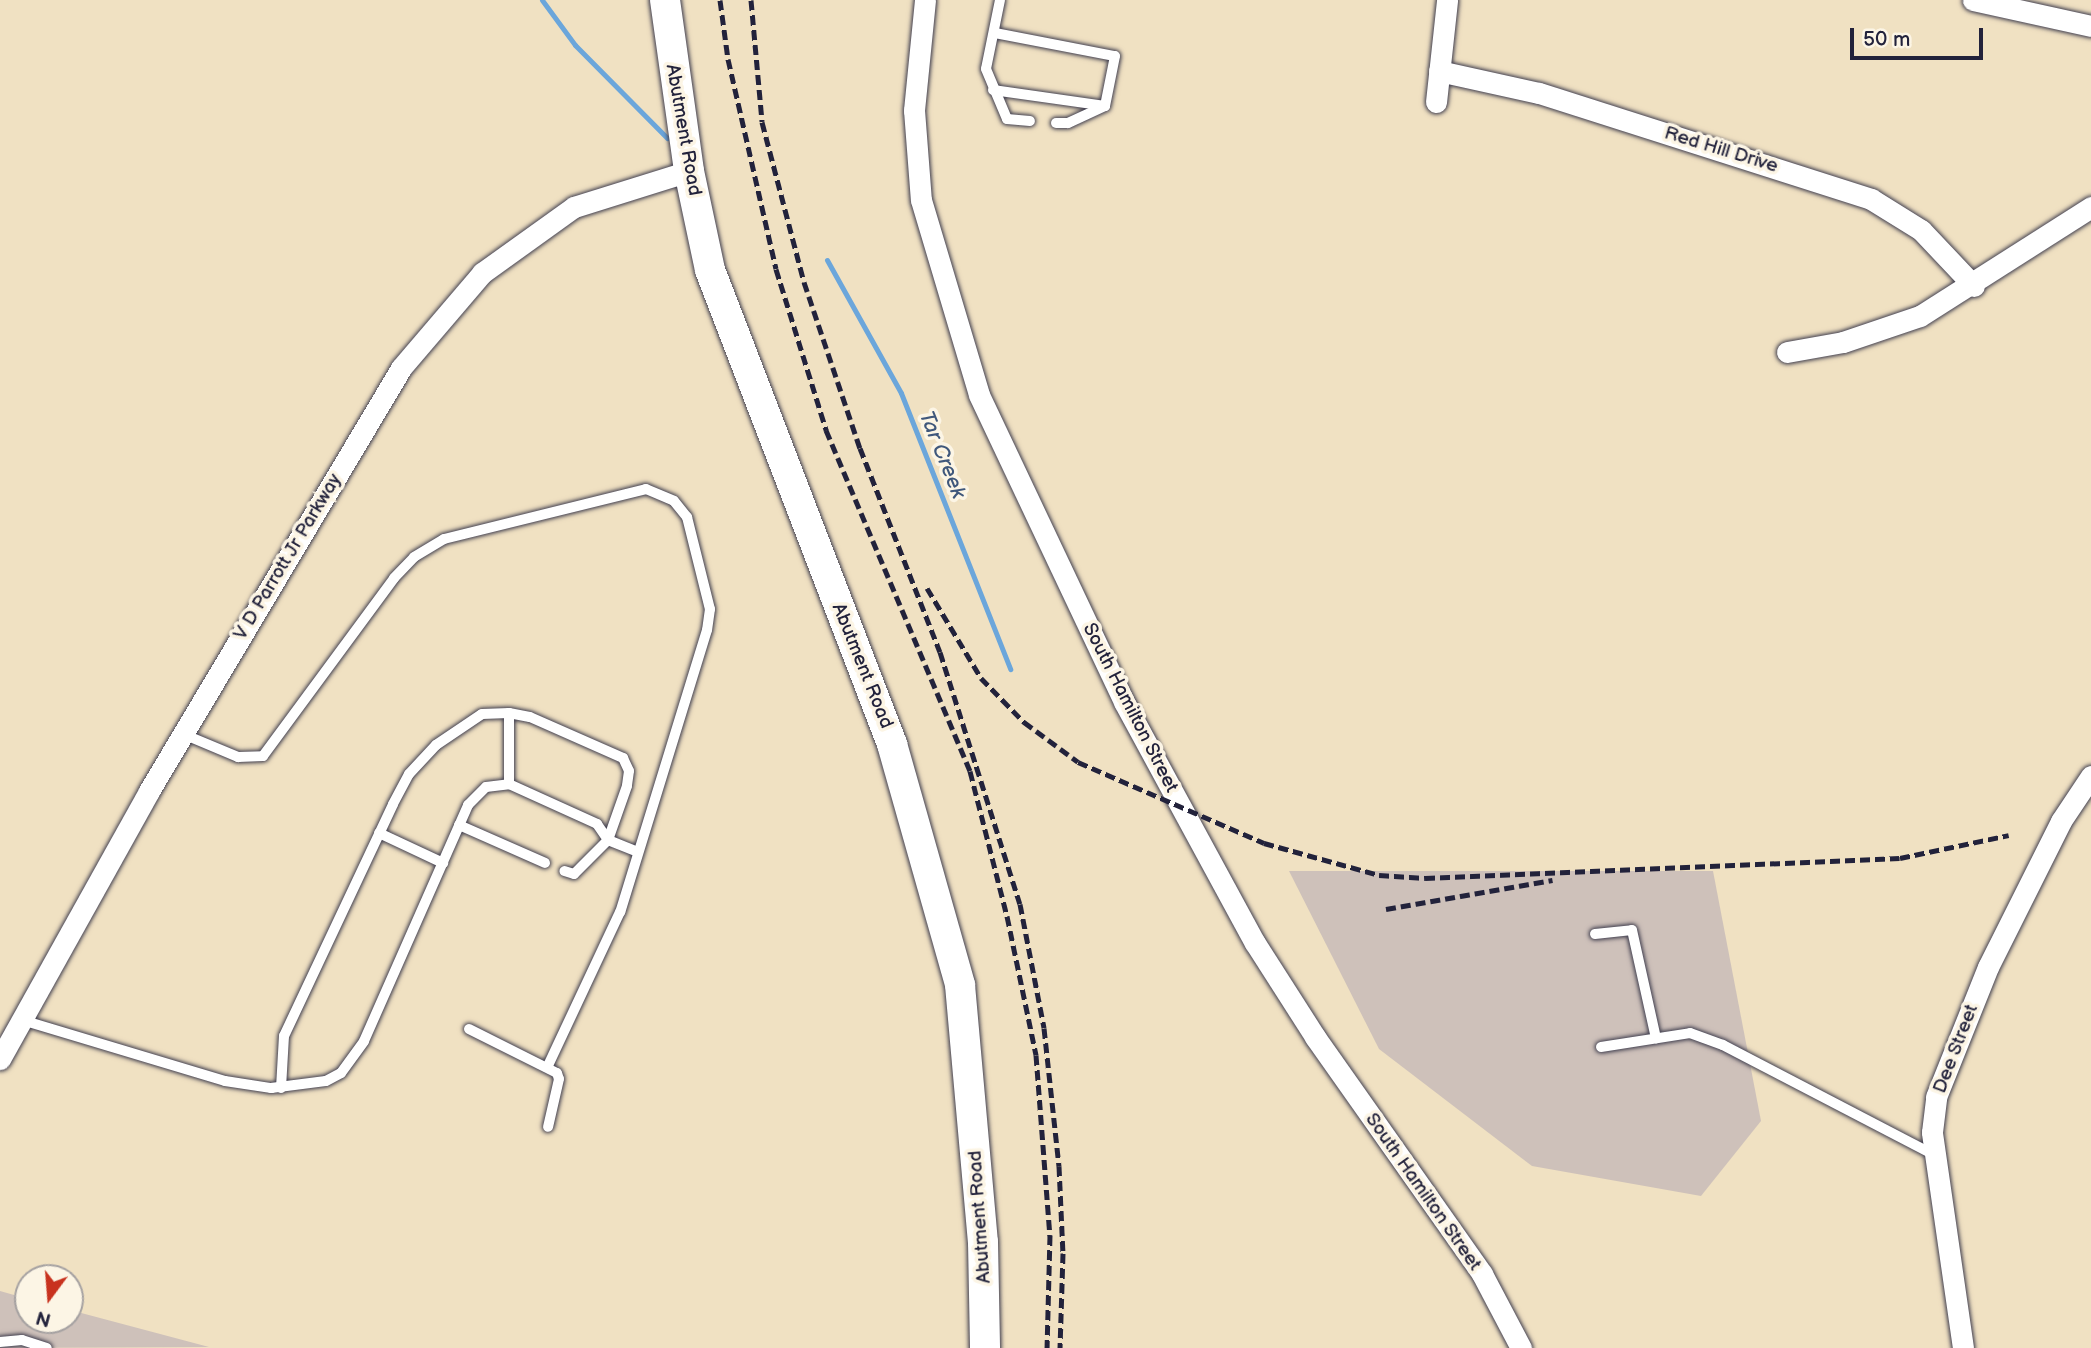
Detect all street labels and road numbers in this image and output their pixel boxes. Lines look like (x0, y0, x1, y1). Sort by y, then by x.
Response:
street label: Abutment Road (660, 62, 706, 198)
street label: Red Hill Drive (1662, 122, 1780, 178)
street label: V D Parrott Jr Parkway (229, 469, 347, 645)
street label: Abutment Road (826, 600, 898, 732)
street label: South Hamilton Street (1077, 619, 1183, 797)
street label: Dee Street (1929, 1001, 1983, 1097)
street label: South Hamilton Street (1360, 1109, 1486, 1275)
street label: Abutment Road (964, 1150, 996, 1284)

